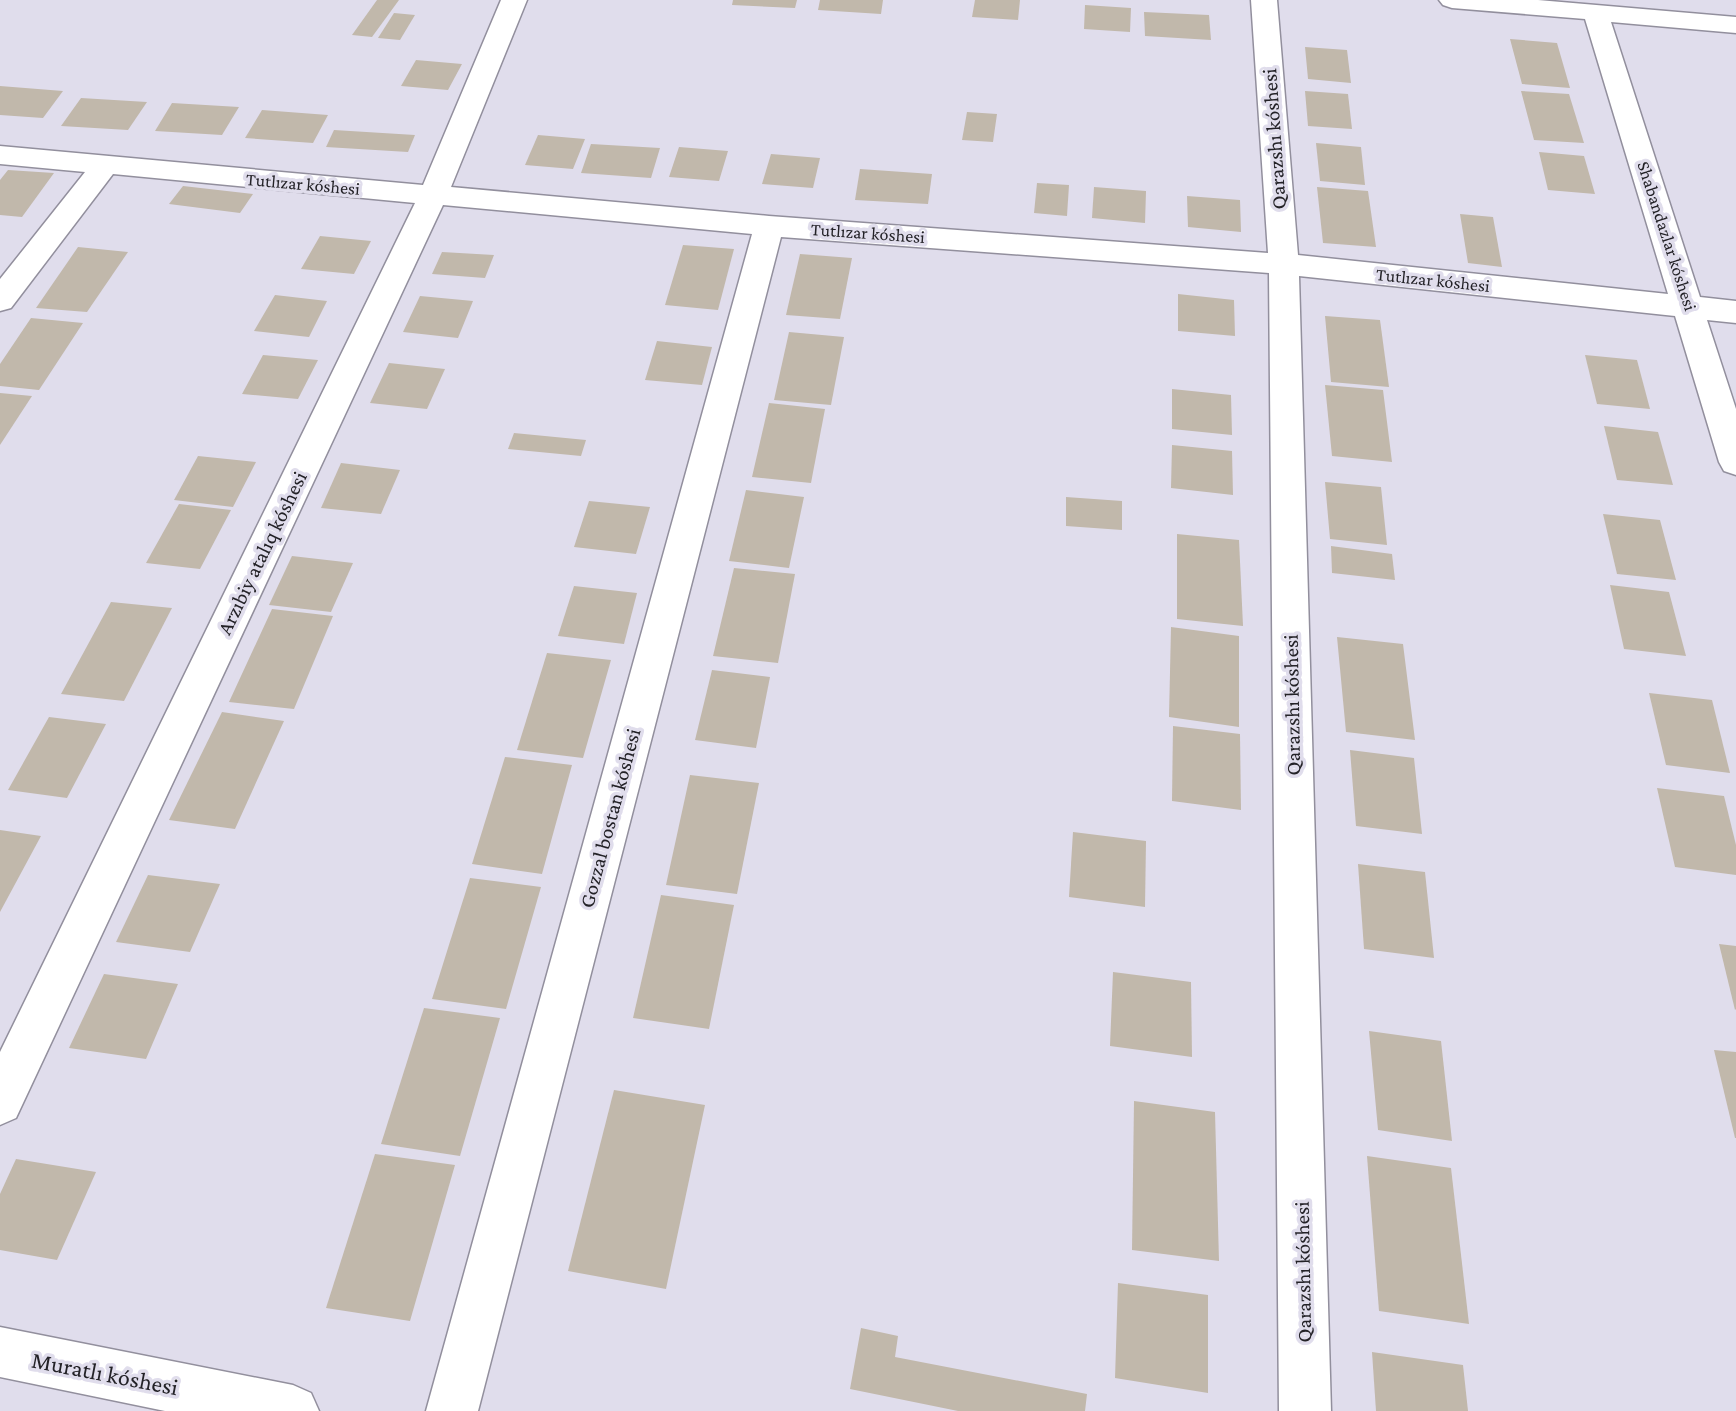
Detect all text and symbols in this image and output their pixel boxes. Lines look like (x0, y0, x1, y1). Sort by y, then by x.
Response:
street label: Qarazshı kóshesi (1257, 67, 1291, 210)
street label: Shabandazlar kóshesi (1633, 159, 1701, 313)
street label: Tutlızar kóshesi (245, 169, 361, 199)
street label: Tutlızar kóshesi (810, 219, 926, 247)
street label: Tutlızar kóshesi (1375, 264, 1491, 296)
street label: Arzıbiy atalıq kóshesi (212, 467, 312, 638)
street label: Qarazshı kóshesi (1279, 634, 1305, 776)
street label: Gozzal bostan kóshesi (575, 725, 646, 910)
street label: Qarazshı kóshesi (1290, 1201, 1316, 1343)
street label: Muratlı kóshesi (29, 1346, 181, 1400)

